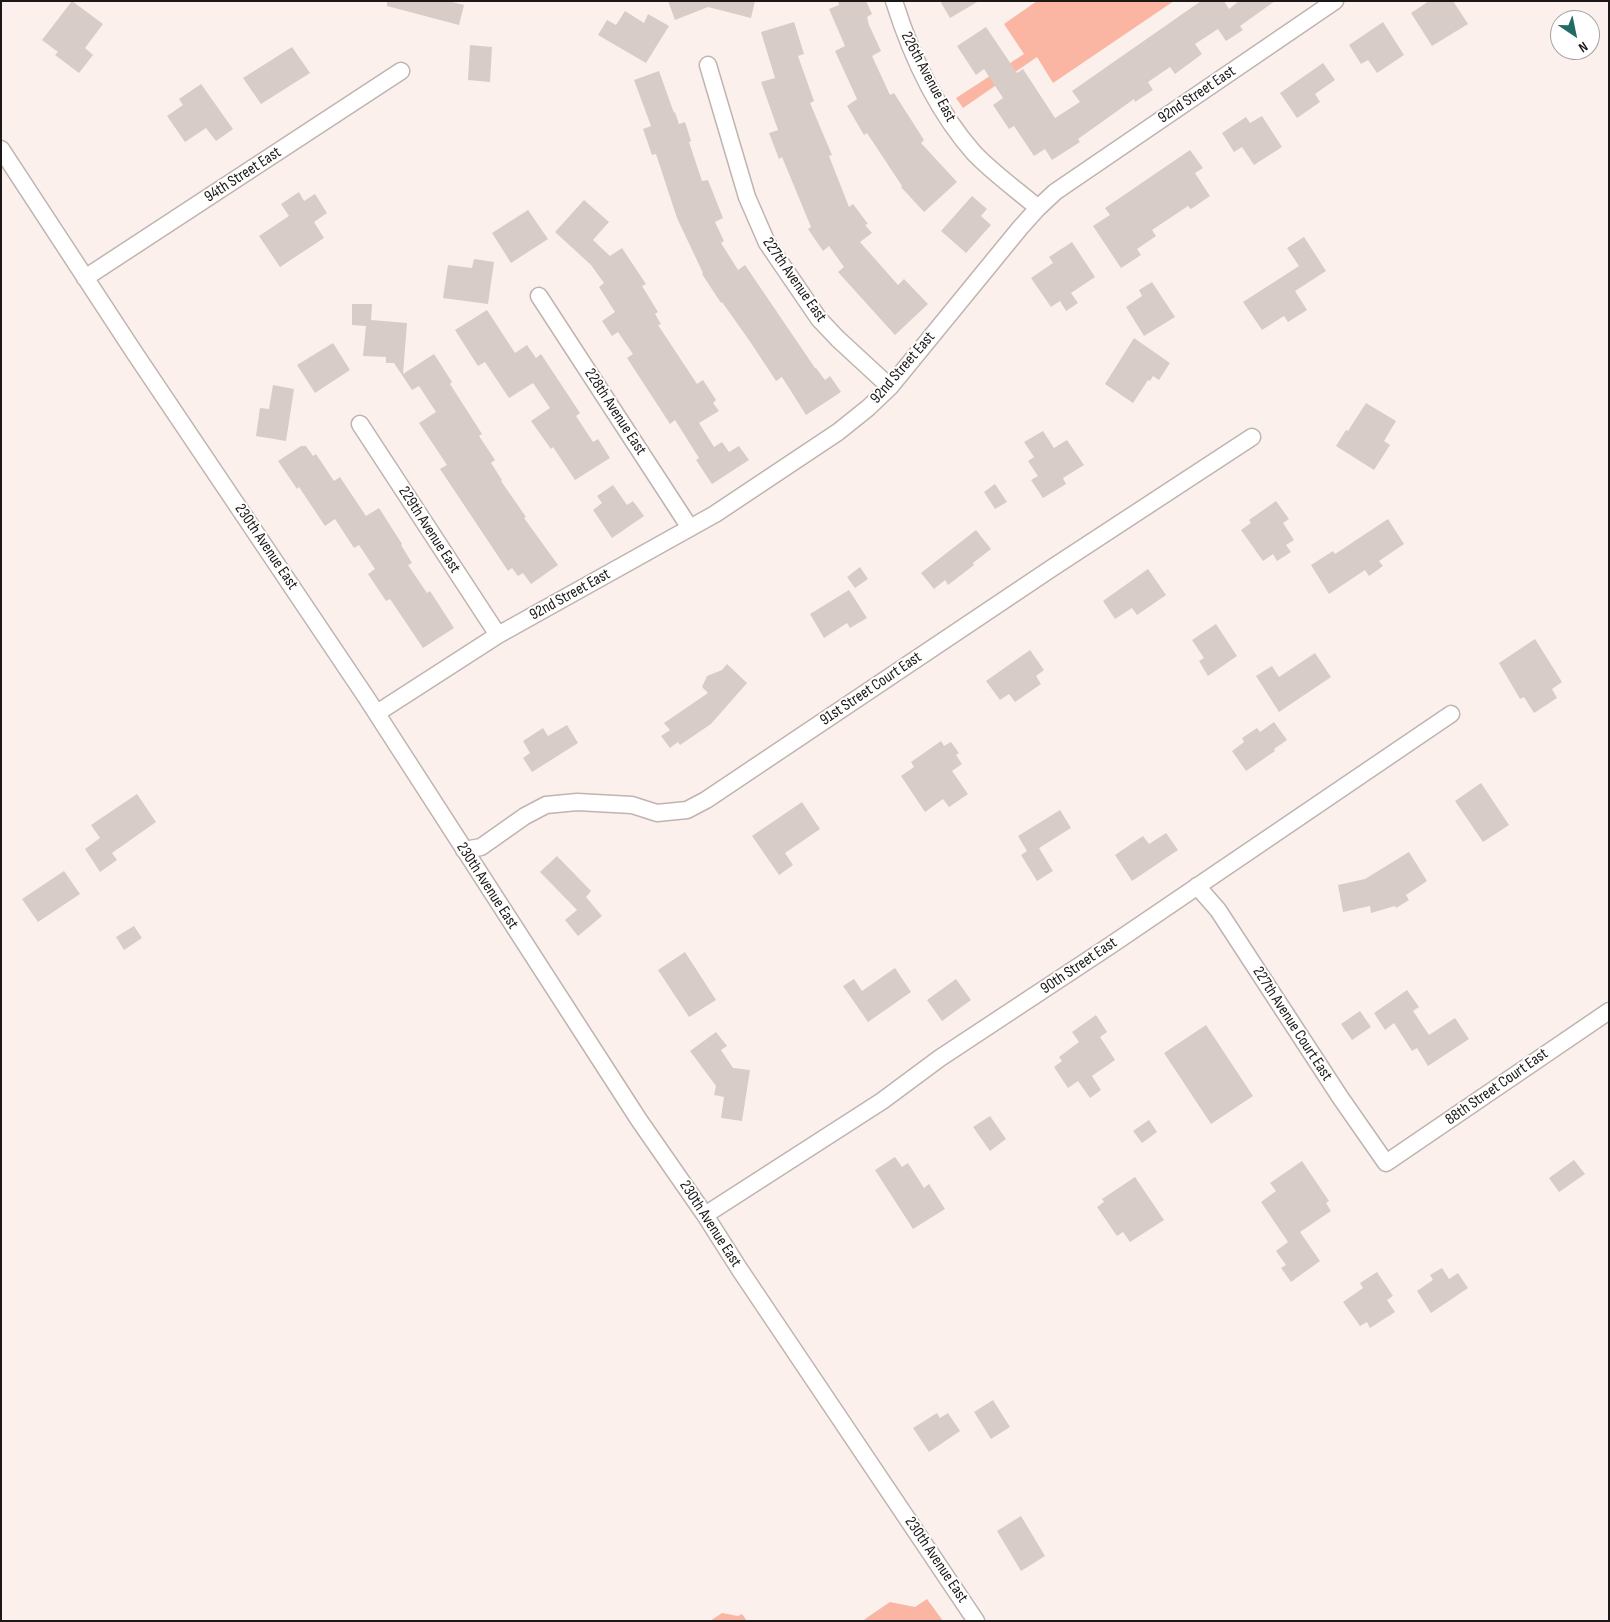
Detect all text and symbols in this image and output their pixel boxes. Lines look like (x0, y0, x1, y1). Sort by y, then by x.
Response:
north arrow (1550, 10, 1600, 60)
street label: 226th Avenue East (896, 29, 960, 125)
text: N (1575, 38, 1591, 56)
street label: 92nd Street East (1155, 62, 1239, 128)
street label: 94th Street East (201, 143, 285, 207)
street label: 227th Avenue East (758, 234, 830, 326)
street label: 92nd Street East (866, 328, 940, 408)
street label: 228th Avenue East (580, 365, 650, 459)
street label: 229th Avenue East (394, 483, 464, 577)
street label: 230th Avenue East (230, 500, 302, 594)
street label: 92nd Street East (526, 565, 614, 625)
street label: 91st Street Court East (817, 648, 925, 730)
street label: 230th Avenue East (452, 839, 522, 933)
street label: 90th Street East (1037, 933, 1121, 999)
street label: 227th Avenue Court East (1248, 963, 1336, 1085)
street label: 88th Street Court East (1442, 1044, 1552, 1130)
street label: 230th Avenue East (675, 1177, 745, 1271)
street label: 230th Avenue East (900, 1513, 972, 1607)

